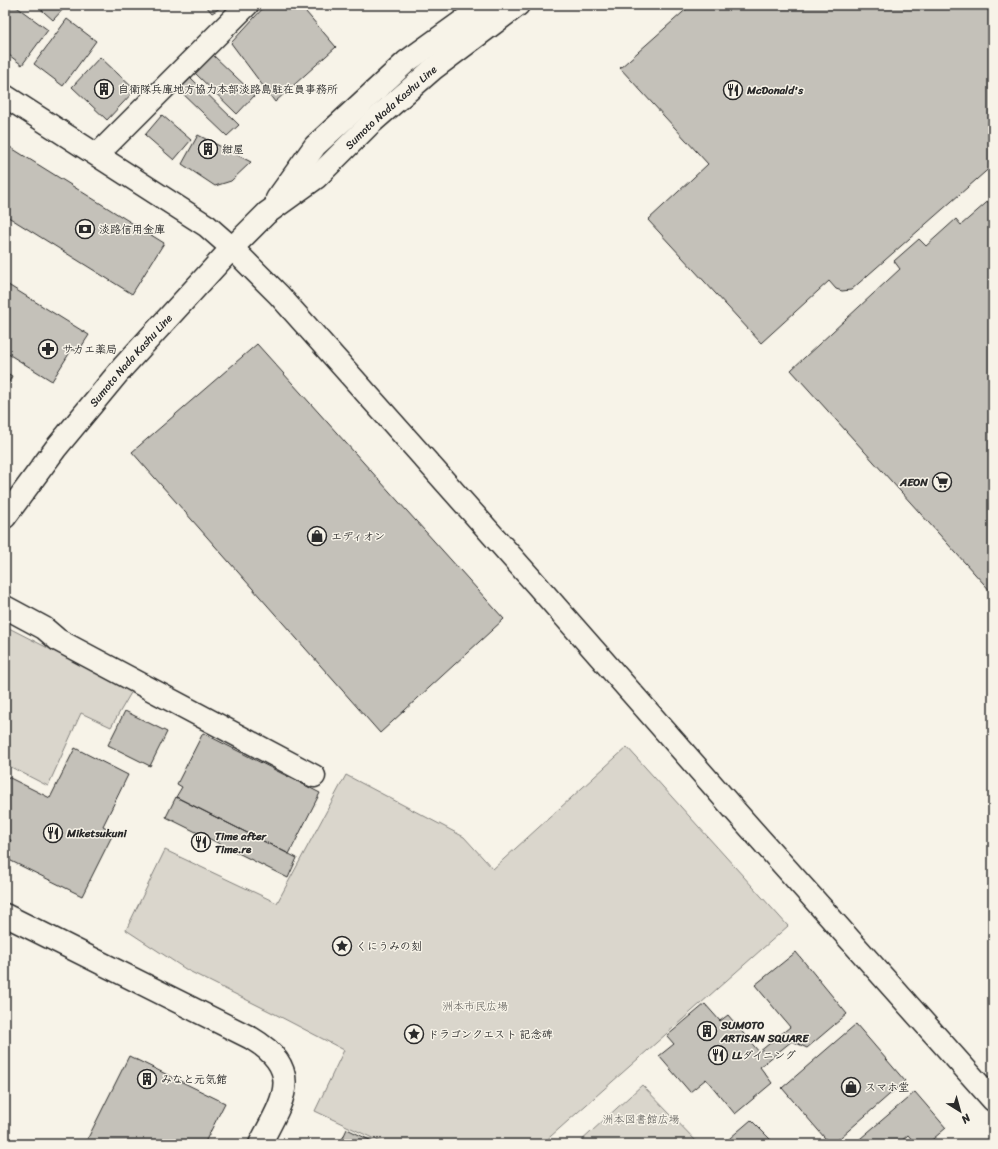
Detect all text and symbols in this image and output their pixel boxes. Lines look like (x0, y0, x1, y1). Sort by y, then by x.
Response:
street label: Sumoto Nada Kashu Line (340, 60, 442, 154)
building icon: 自衛隊兵庫地方協力本部淡路島駐在員事務所 (93, 78, 115, 100)
restaurant icon: McDonald's (722, 79, 744, 101)
place label: 自衛隊兵庫地方協力本部淡路島駐在員事務所 (118, 80, 338, 99)
place label: McDonald's (746, 81, 804, 100)
building icon: 紺屋 (197, 138, 219, 160)
place label: 紺屋 (222, 140, 244, 159)
bank icon: 淡路信用金庫 (74, 218, 96, 240)
place label: 淡路信用金庫 (99, 220, 165, 239)
street label: Sumoto Nada Kashu Line (84, 309, 177, 411)
pharmacy icon: サカエ薬局 (37, 338, 59, 360)
place label: サカエ薬局 (62, 340, 117, 359)
supermarket icon: AEON (931, 471, 953, 493)
place label: AEON (899, 473, 928, 492)
shop icon: エディオン (306, 525, 328, 547)
place label: エディオン (331, 527, 385, 546)
restaurant icon: Miketsukuni (42, 822, 64, 844)
place label: Miketsukuni (66, 824, 127, 843)
place label: Time after Time.re (215, 827, 268, 859)
restaurant icon: Time after Time.re (190, 831, 212, 853)
place icon: くにうみの刻 (331, 935, 353, 957)
place label: くにうみの刻 (356, 937, 422, 956)
park label: 洲本市民広場 (442, 997, 508, 1016)
place label: SUMOTO ARTISAN SQUARE (720, 1016, 809, 1048)
building icon: SUMOTO ARTISAN SQUARE (696, 1020, 718, 1042)
place icon: ドラゴンクエスト 記念碑 (403, 1023, 425, 1045)
place label: ドラゴンクエスト 記念碑 (428, 1025, 553, 1044)
restaurant icon: LLダイニング (707, 1044, 729, 1066)
place label: LLダイニング (732, 1046, 796, 1065)
building icon: みなと元気館 (136, 1068, 158, 1090)
place label: みなと元気館 (161, 1070, 227, 1089)
shop icon: スマホ堂 (840, 1076, 862, 1098)
place label: スマホ堂 (865, 1078, 909, 1097)
north arrow (940, 1091, 980, 1131)
text: N (957, 1108, 975, 1129)
park label: 洲本図書館広場 (603, 1110, 680, 1129)

